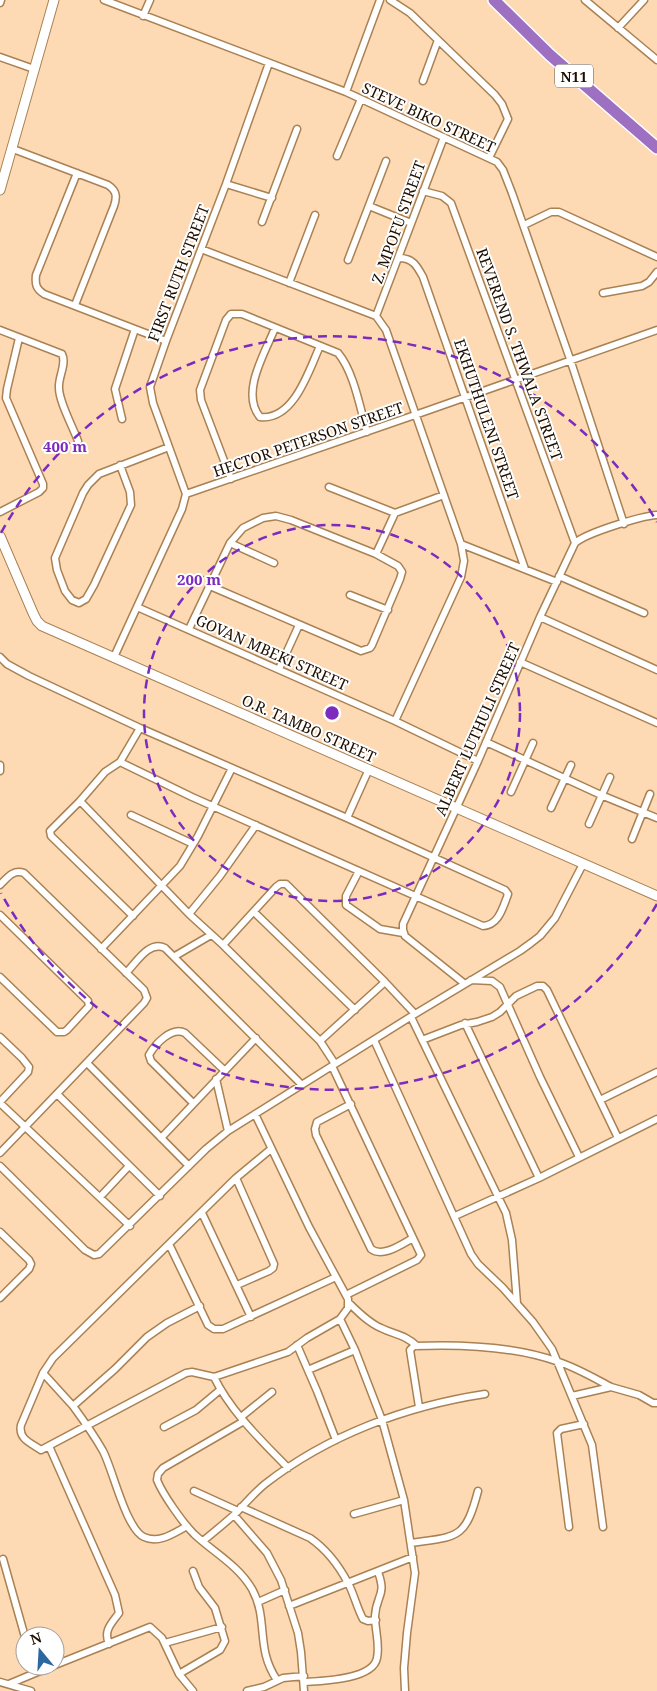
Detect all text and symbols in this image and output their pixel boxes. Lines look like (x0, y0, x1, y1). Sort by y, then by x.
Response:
road number: N11 (555, 64, 593, 88)
street label: STEVE BIKO STREET (359, 77, 499, 157)
street label: Z. MPOFU STREET (367, 158, 429, 286)
street label: FIRST RUTH STREET (143, 202, 213, 344)
street label: REVEREND S. THWALA STREET (472, 245, 568, 463)
street label: EKHUTHULENI STREET (450, 336, 524, 502)
street label: HECTOR PETERSON STREET (210, 397, 406, 481)
text: 400 m (43, 436, 87, 456)
text: 200 m (177, 569, 221, 589)
street label: GOVAN MBEKI STREET (193, 609, 351, 695)
street label: ALBERT LUTHULI STREET (430, 639, 524, 819)
street label: O.R. TAMBO STREET (239, 689, 379, 767)
centre of rings (323, 704, 341, 722)
north arrow (15, 1626, 65, 1676)
text: N (28, 1627, 44, 1649)

